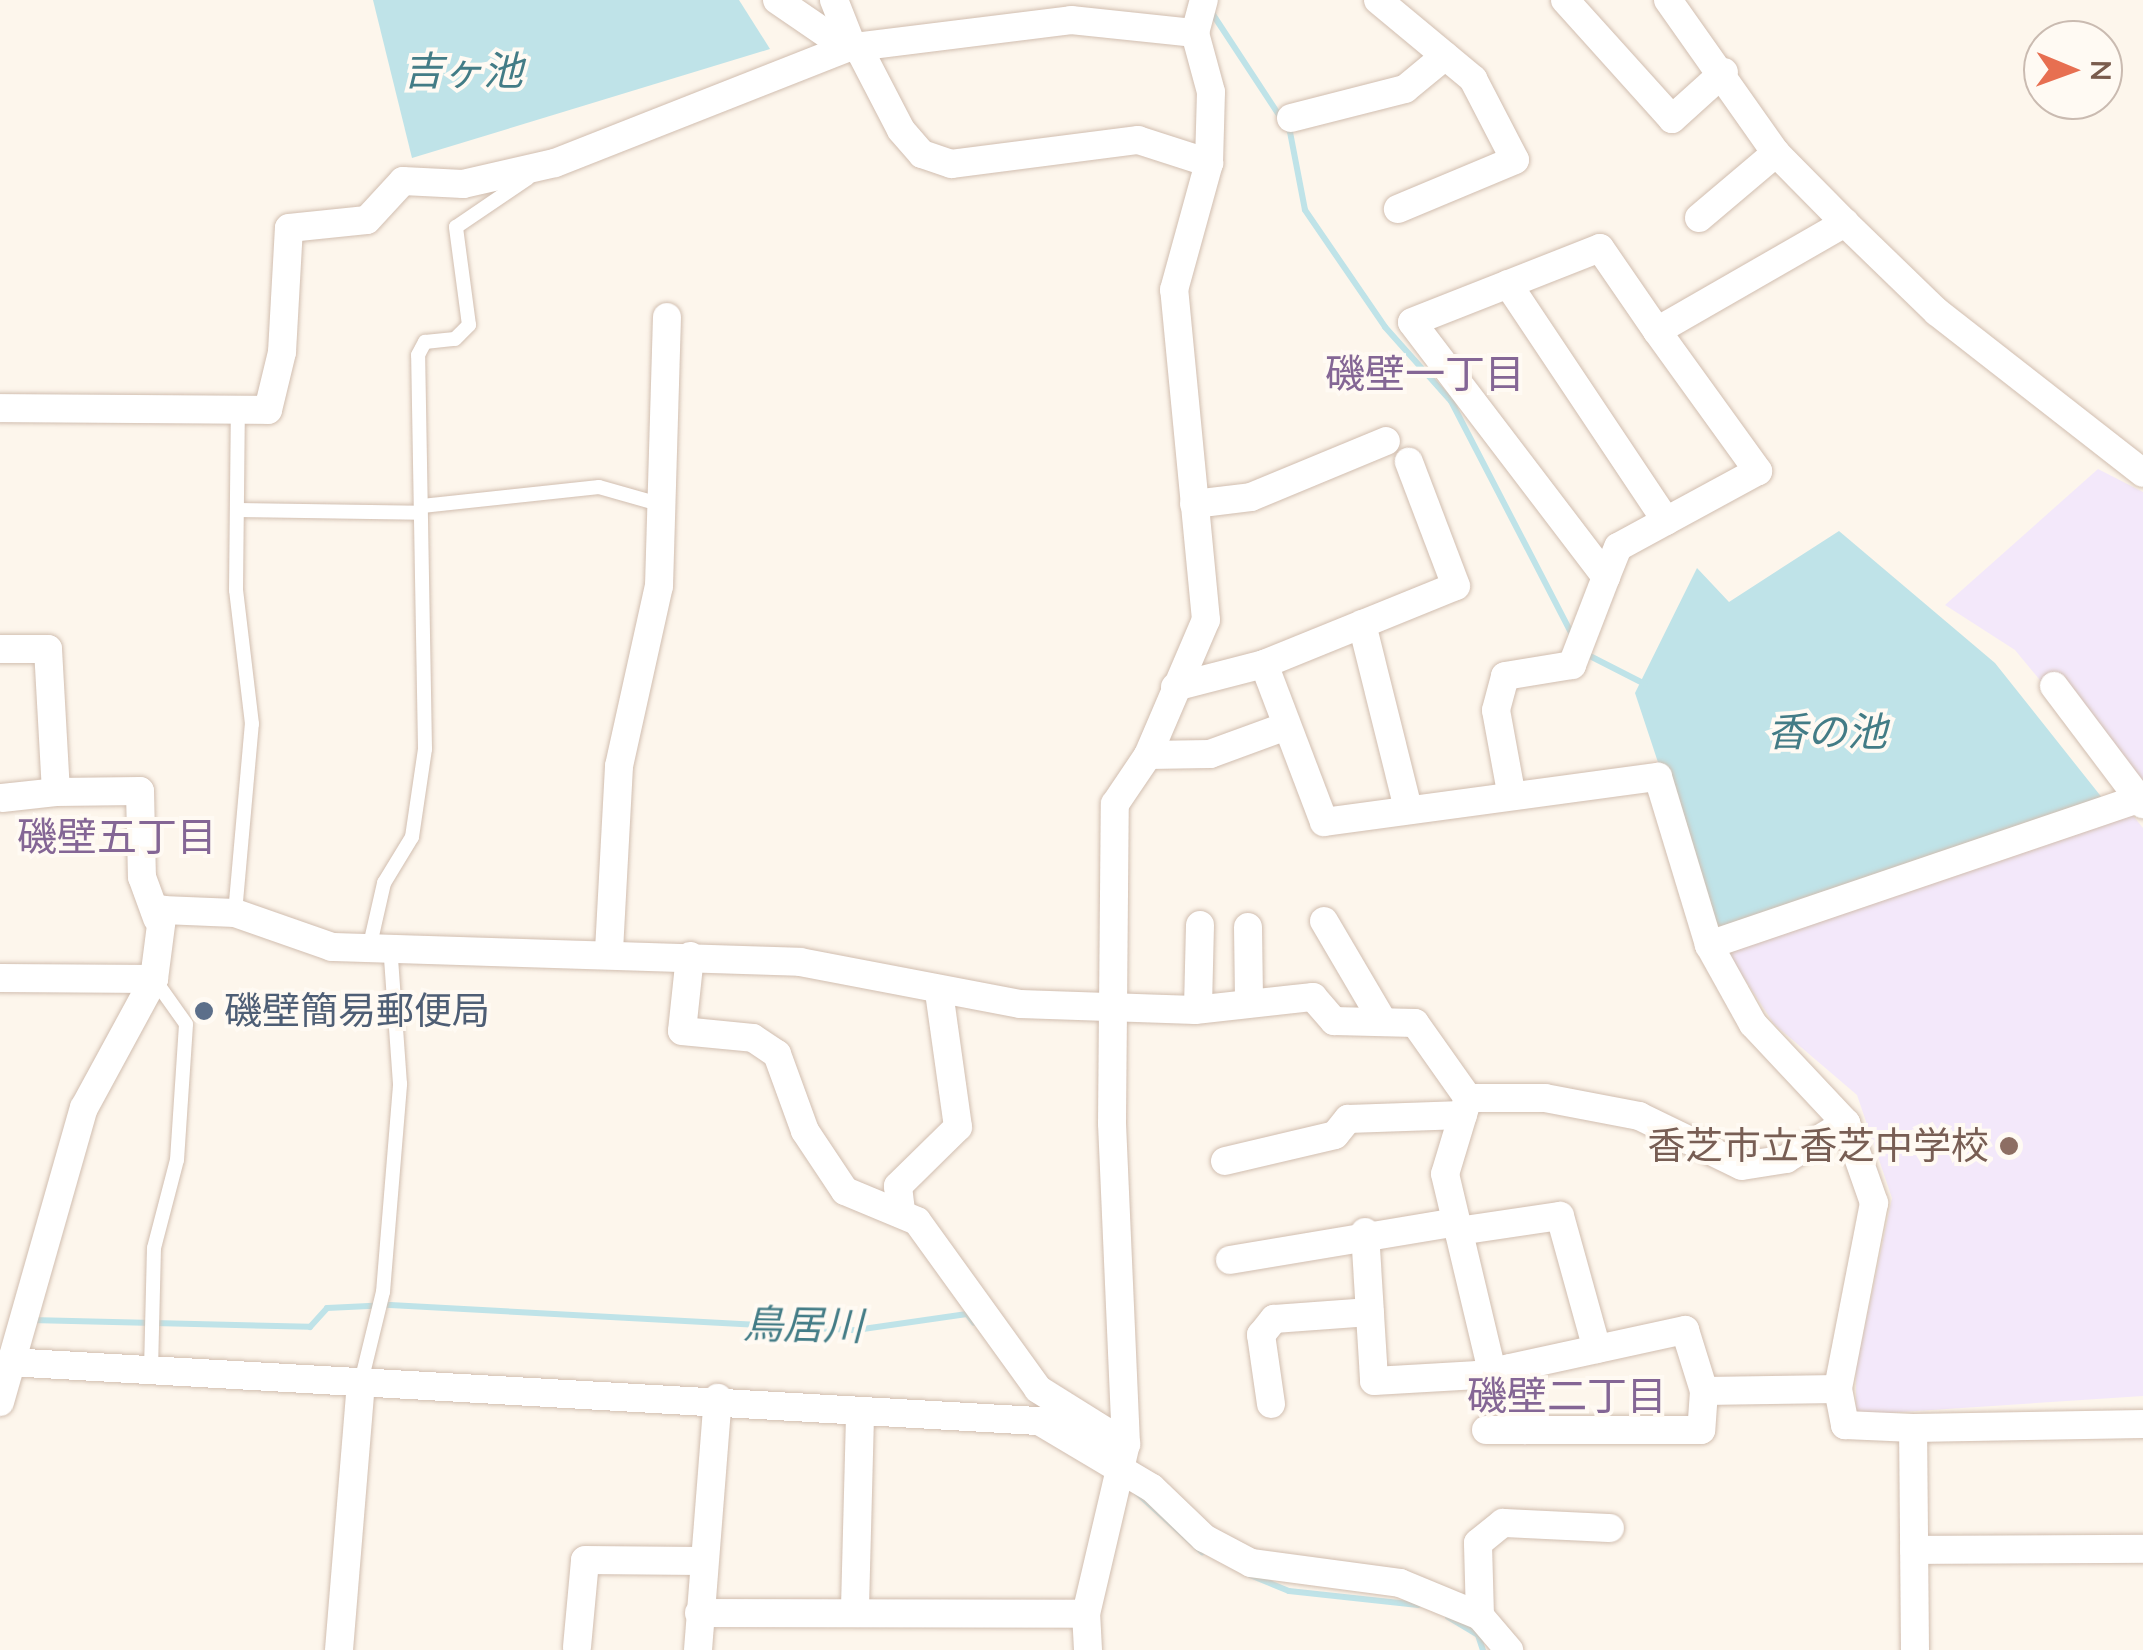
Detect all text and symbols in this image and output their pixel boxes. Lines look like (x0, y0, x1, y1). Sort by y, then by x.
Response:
north arrow (2023, 20, 2123, 120)
water label: 吉ヶ池 (403, 46, 523, 94)
text: N (2084, 60, 2119, 81)
district label: 磯壁一丁目 (1325, 349, 1525, 397)
water label: 香の池 (1767, 707, 1887, 755)
district label: 磯壁五丁目 (17, 812, 217, 860)
place label: 磯壁簡易郵便局 (224, 988, 490, 1034)
marker: 磯壁簡易郵便局 (193, 1000, 215, 1022)
place label: 香芝市立香芝中学校 (1647, 1123, 1989, 1169)
marker: 香芝市立香芝中学校 (1998, 1135, 2020, 1157)
water label: 鳥居川 (743, 1299, 863, 1349)
district label: 磯壁二丁目 (1467, 1371, 1667, 1419)

